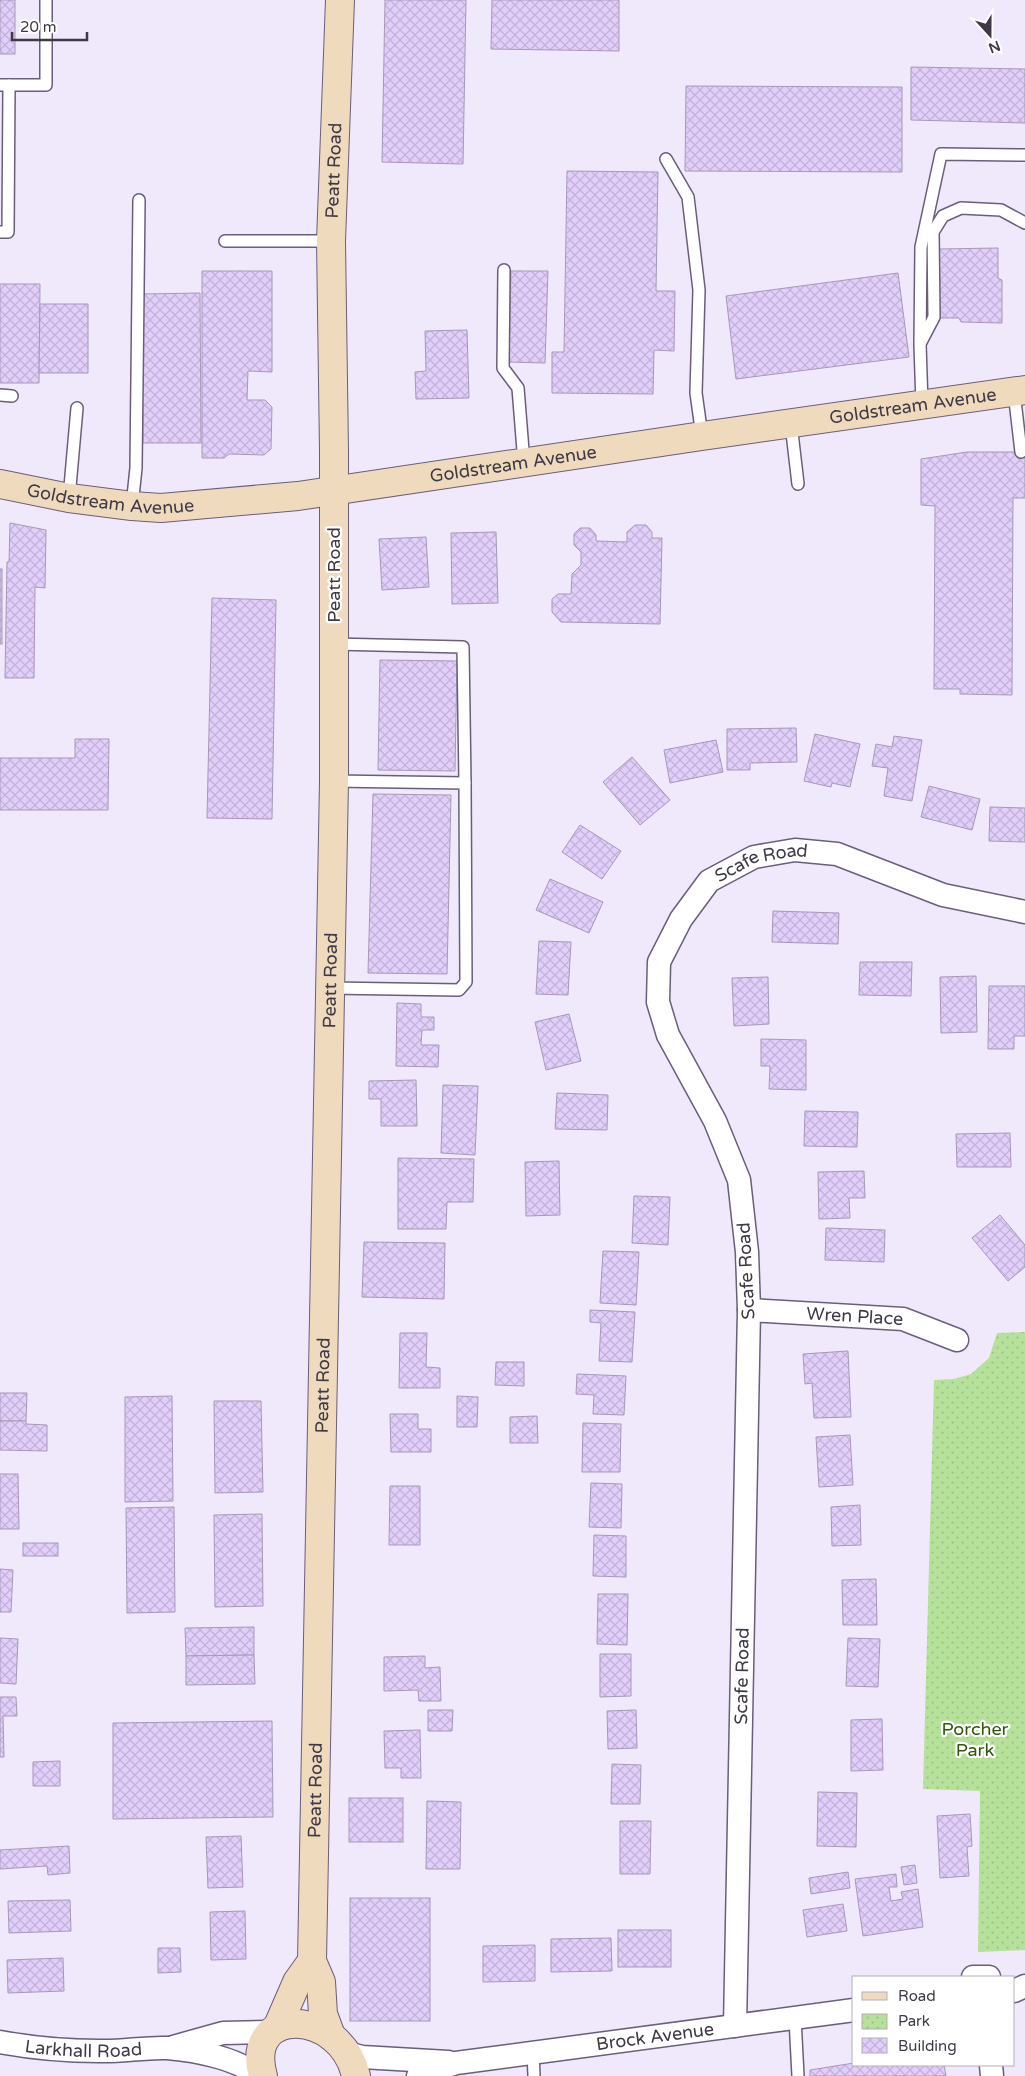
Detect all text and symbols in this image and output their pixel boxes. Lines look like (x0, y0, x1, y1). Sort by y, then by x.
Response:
scale bar (12, 10, 88, 42)
north arrow (965, 10, 1015, 60)
text: 20 m (20, 18, 57, 36)
text: N (986, 37, 1003, 57)
street label: Peatt Road (321, 122, 346, 219)
street label: Goldstream Avenue (828, 383, 998, 429)
street label: Goldstream Avenue (428, 441, 598, 487)
street label: Goldstream Avenue (25, 479, 195, 519)
street label: Peatt Road (323, 527, 345, 623)
street label: Scafe Road (711, 839, 809, 887)
street label: Peatt Road (318, 932, 342, 1029)
street label: Scafe Road (732, 1222, 760, 1320)
street label: Wren Place (806, 1302, 904, 1330)
street label: Peatt Road (311, 1337, 335, 1433)
street label: Scafe Road (730, 1627, 754, 1725)
park label: Porcher Park (941, 1718, 1009, 1761)
street label: Peatt Road (303, 1742, 327, 1838)
legend (852, 1976, 1015, 2066)
text: Road (898, 1987, 936, 2005)
text: Park (898, 2012, 930, 2030)
street label: Brock Avenue (595, 2018, 715, 2055)
street label: Larkhall Road (24, 2035, 143, 2062)
text: Building (898, 2037, 957, 2055)

